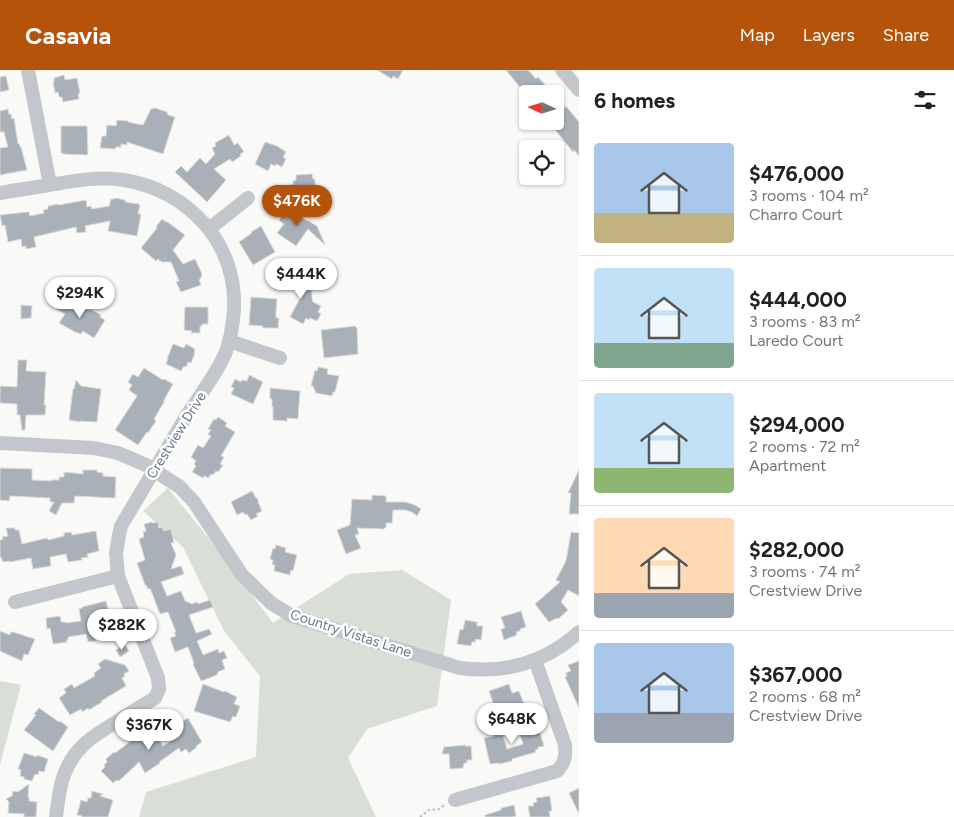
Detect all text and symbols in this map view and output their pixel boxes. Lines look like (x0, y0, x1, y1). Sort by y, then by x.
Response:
text: Casavia (25, 21, 111, 50)
text: Map (740, 24, 775, 46)
text: Layers (803, 24, 855, 46)
text: Share (883, 24, 929, 46)
north arrow (519, 85, 564, 130)
map controls (519, 85, 564, 185)
icon: filters (911, 86, 939, 114)
text: 6 homes (594, 88, 675, 113)
button: locate (519, 140, 564, 185)
text: $476,000 (749, 161, 844, 186)
icon: home (634, 163, 694, 223)
pin: $476K (262, 184, 332, 227)
text: 3 rooms · 104 m² (749, 186, 869, 205)
text: $476K (273, 191, 321, 210)
text: Charro Court (749, 205, 843, 224)
pin: $444K (266, 258, 336, 300)
text: $444K (276, 264, 326, 283)
pin: $294K (45, 276, 115, 319)
text: $294K (56, 283, 104, 302)
text: $444,000 (749, 287, 847, 312)
icon: home (634, 288, 694, 348)
text: 3 rooms · 83 m² (749, 312, 861, 331)
text: Laredo Court (749, 331, 843, 350)
street label: Crestview Drive (143, 388, 210, 482)
text: $294,000 (749, 412, 845, 437)
icon: home (634, 413, 694, 473)
text: 2 rooms · 72 m² (749, 437, 860, 456)
text: Apartment (749, 456, 826, 475)
text: $282,000 (749, 537, 844, 562)
icon: home (634, 538, 694, 598)
text: 3 rooms · 74 m² (749, 562, 861, 581)
text: Crestview Drive (749, 581, 862, 600)
street label: Country Vistas Lane (288, 606, 414, 661)
pin: $282K (87, 608, 157, 651)
text: $282K (98, 615, 146, 634)
text: $367,000 (749, 662, 842, 687)
icon: home (634, 663, 694, 723)
text: 2 rooms · 68 m² (749, 687, 861, 706)
pin: $648K (477, 702, 547, 745)
text: Crestview Drive (749, 706, 862, 725)
pin: $367K (114, 708, 184, 751)
text: $648K (488, 709, 536, 728)
text: $367K (126, 715, 172, 734)

